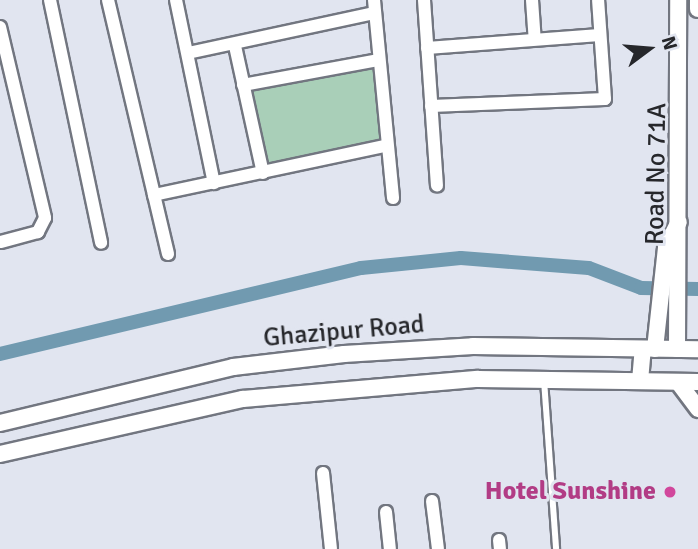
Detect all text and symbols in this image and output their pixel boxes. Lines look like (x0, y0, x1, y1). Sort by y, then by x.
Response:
north arrow (614, 14, 684, 84)
text: N (656, 34, 683, 53)
street label: Road No 71A (640, 103, 674, 245)
street label: Ghazipur Road (262, 309, 426, 355)
place label: Hotel Sunshine (485, 476, 656, 508)
marker: Hotel Sunshine (662, 484, 678, 500)

